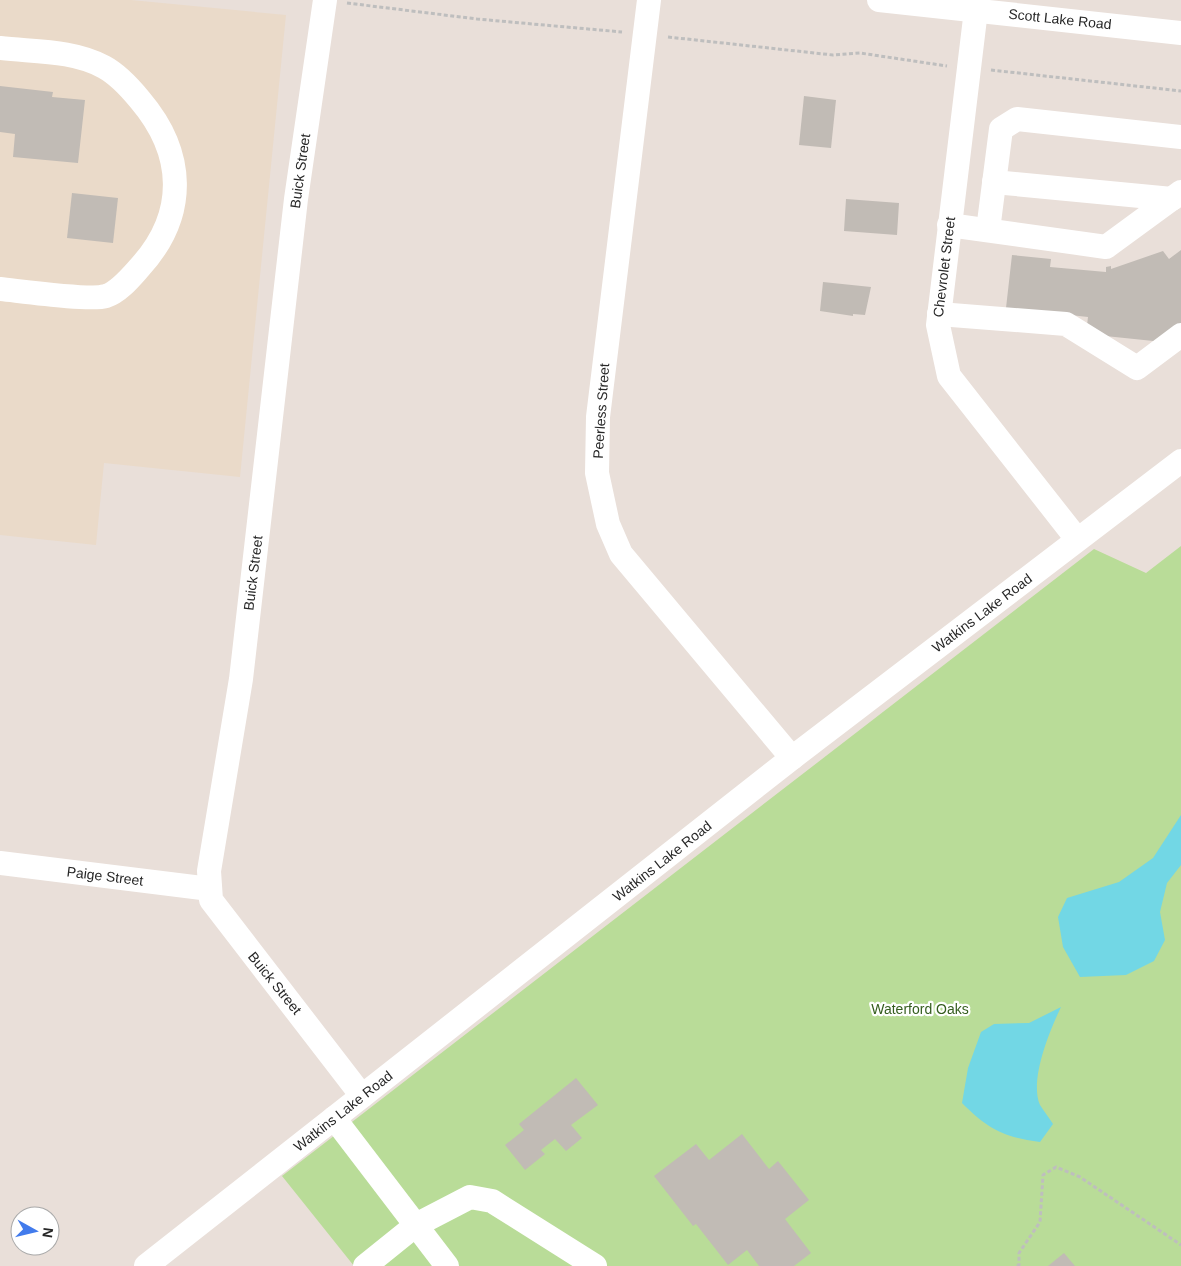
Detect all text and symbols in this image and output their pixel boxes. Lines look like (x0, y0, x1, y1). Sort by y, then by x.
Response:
street label: Scott Lake Road (1008, 6, 1112, 32)
street label: Buick Street (287, 132, 313, 209)
street label: Chevrolet Street (930, 216, 958, 318)
street label: Peerless Street (590, 363, 612, 459)
street label: Buick Street (240, 534, 266, 611)
street label: Watkins Lake Road (929, 570, 1035, 656)
street label: Watkins Lake Road (609, 817, 715, 905)
street label: Paige Street (66, 863, 144, 889)
street label: Buick Street (245, 949, 305, 1017)
park label: Waterford Oaks (871, 1001, 969, 1017)
street label: Watkins Lake Road (290, 1067, 396, 1155)
north arrow (10, 1206, 60, 1256)
text: N (39, 1227, 57, 1239)

